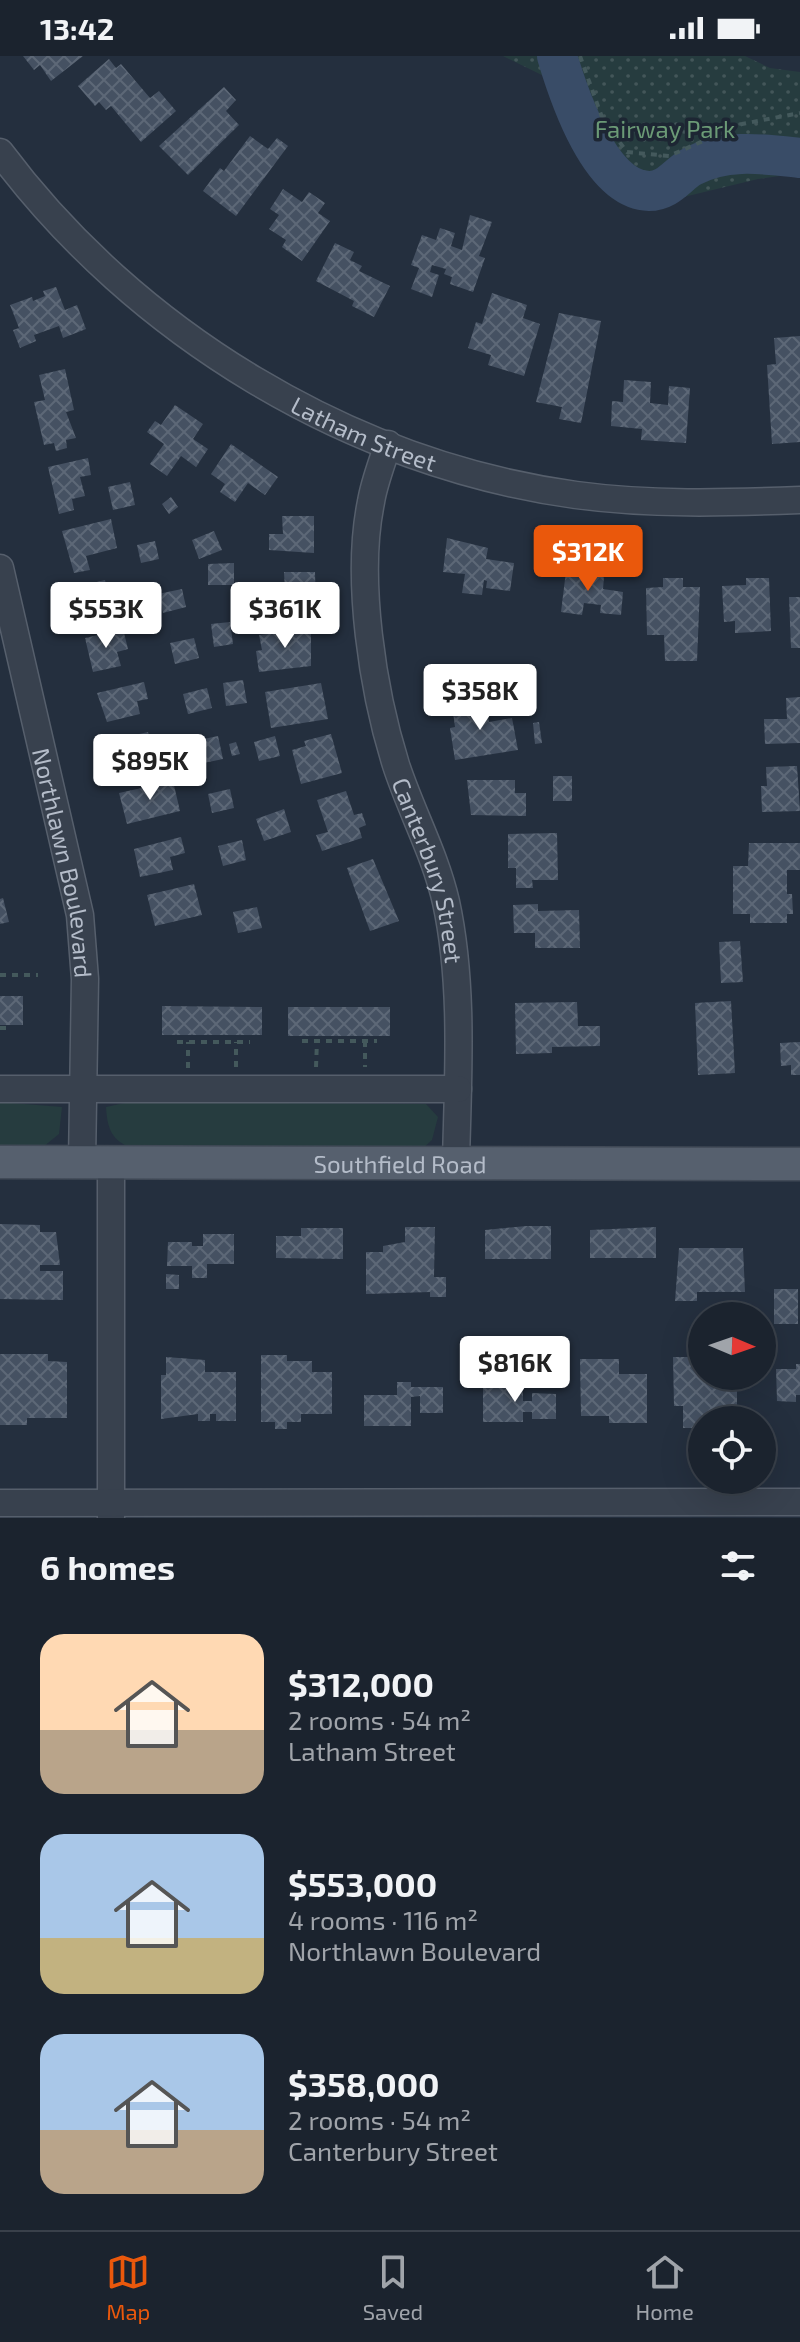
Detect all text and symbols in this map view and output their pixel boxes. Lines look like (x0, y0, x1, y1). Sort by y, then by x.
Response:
text: 13:42 (40, 10, 114, 46)
park label: Fairway Park (595, 114, 735, 143)
street label: Latham Street (287, 389, 440, 476)
pin: $312K (532, 525, 644, 593)
text: $312K (552, 535, 624, 566)
pin: $553K (50, 582, 162, 650)
pin: $361K (229, 582, 341, 650)
text: $553K (68, 592, 144, 623)
text: $361K (249, 592, 321, 623)
pin: $358K (424, 664, 536, 732)
text: $358K (442, 674, 518, 705)
pin: $895K (94, 734, 206, 802)
text: $895K (111, 744, 189, 775)
street label: Northlawn Boulevard (27, 745, 99, 979)
street label: Canterbury Street (387, 773, 470, 965)
street label: Southfield Road (314, 1148, 486, 1178)
north arrow (688, 1302, 776, 1390)
map controls (688, 1302, 776, 1494)
pin: $816K (459, 1336, 571, 1404)
text: $816K (478, 1346, 552, 1377)
button: locate (688, 1406, 776, 1494)
icon: filters (716, 1544, 760, 1588)
text: 6 homes (40, 1546, 175, 1587)
text: $312,000 (288, 1663, 434, 1704)
icon: home (104, 1666, 200, 1762)
text: 2 rooms · 54 m² (288, 1704, 471, 1735)
text: Latham Street (288, 1735, 456, 1766)
text: $553,000 (288, 1863, 437, 1904)
icon: home (104, 1866, 200, 1962)
text: 4 rooms · 116 m² (288, 1904, 478, 1935)
text: Northlawn Boulevard (288, 1935, 541, 1966)
text: $358,000 (288, 2063, 440, 2104)
icon: home (104, 2066, 200, 2162)
text: 2 rooms · 54 m² (288, 2104, 471, 2135)
text: Canterbury Street (288, 2135, 498, 2166)
tab: Map (106, 2250, 150, 2324)
tab: Saved (363, 2250, 423, 2324)
tab: Home (635, 2250, 694, 2324)

